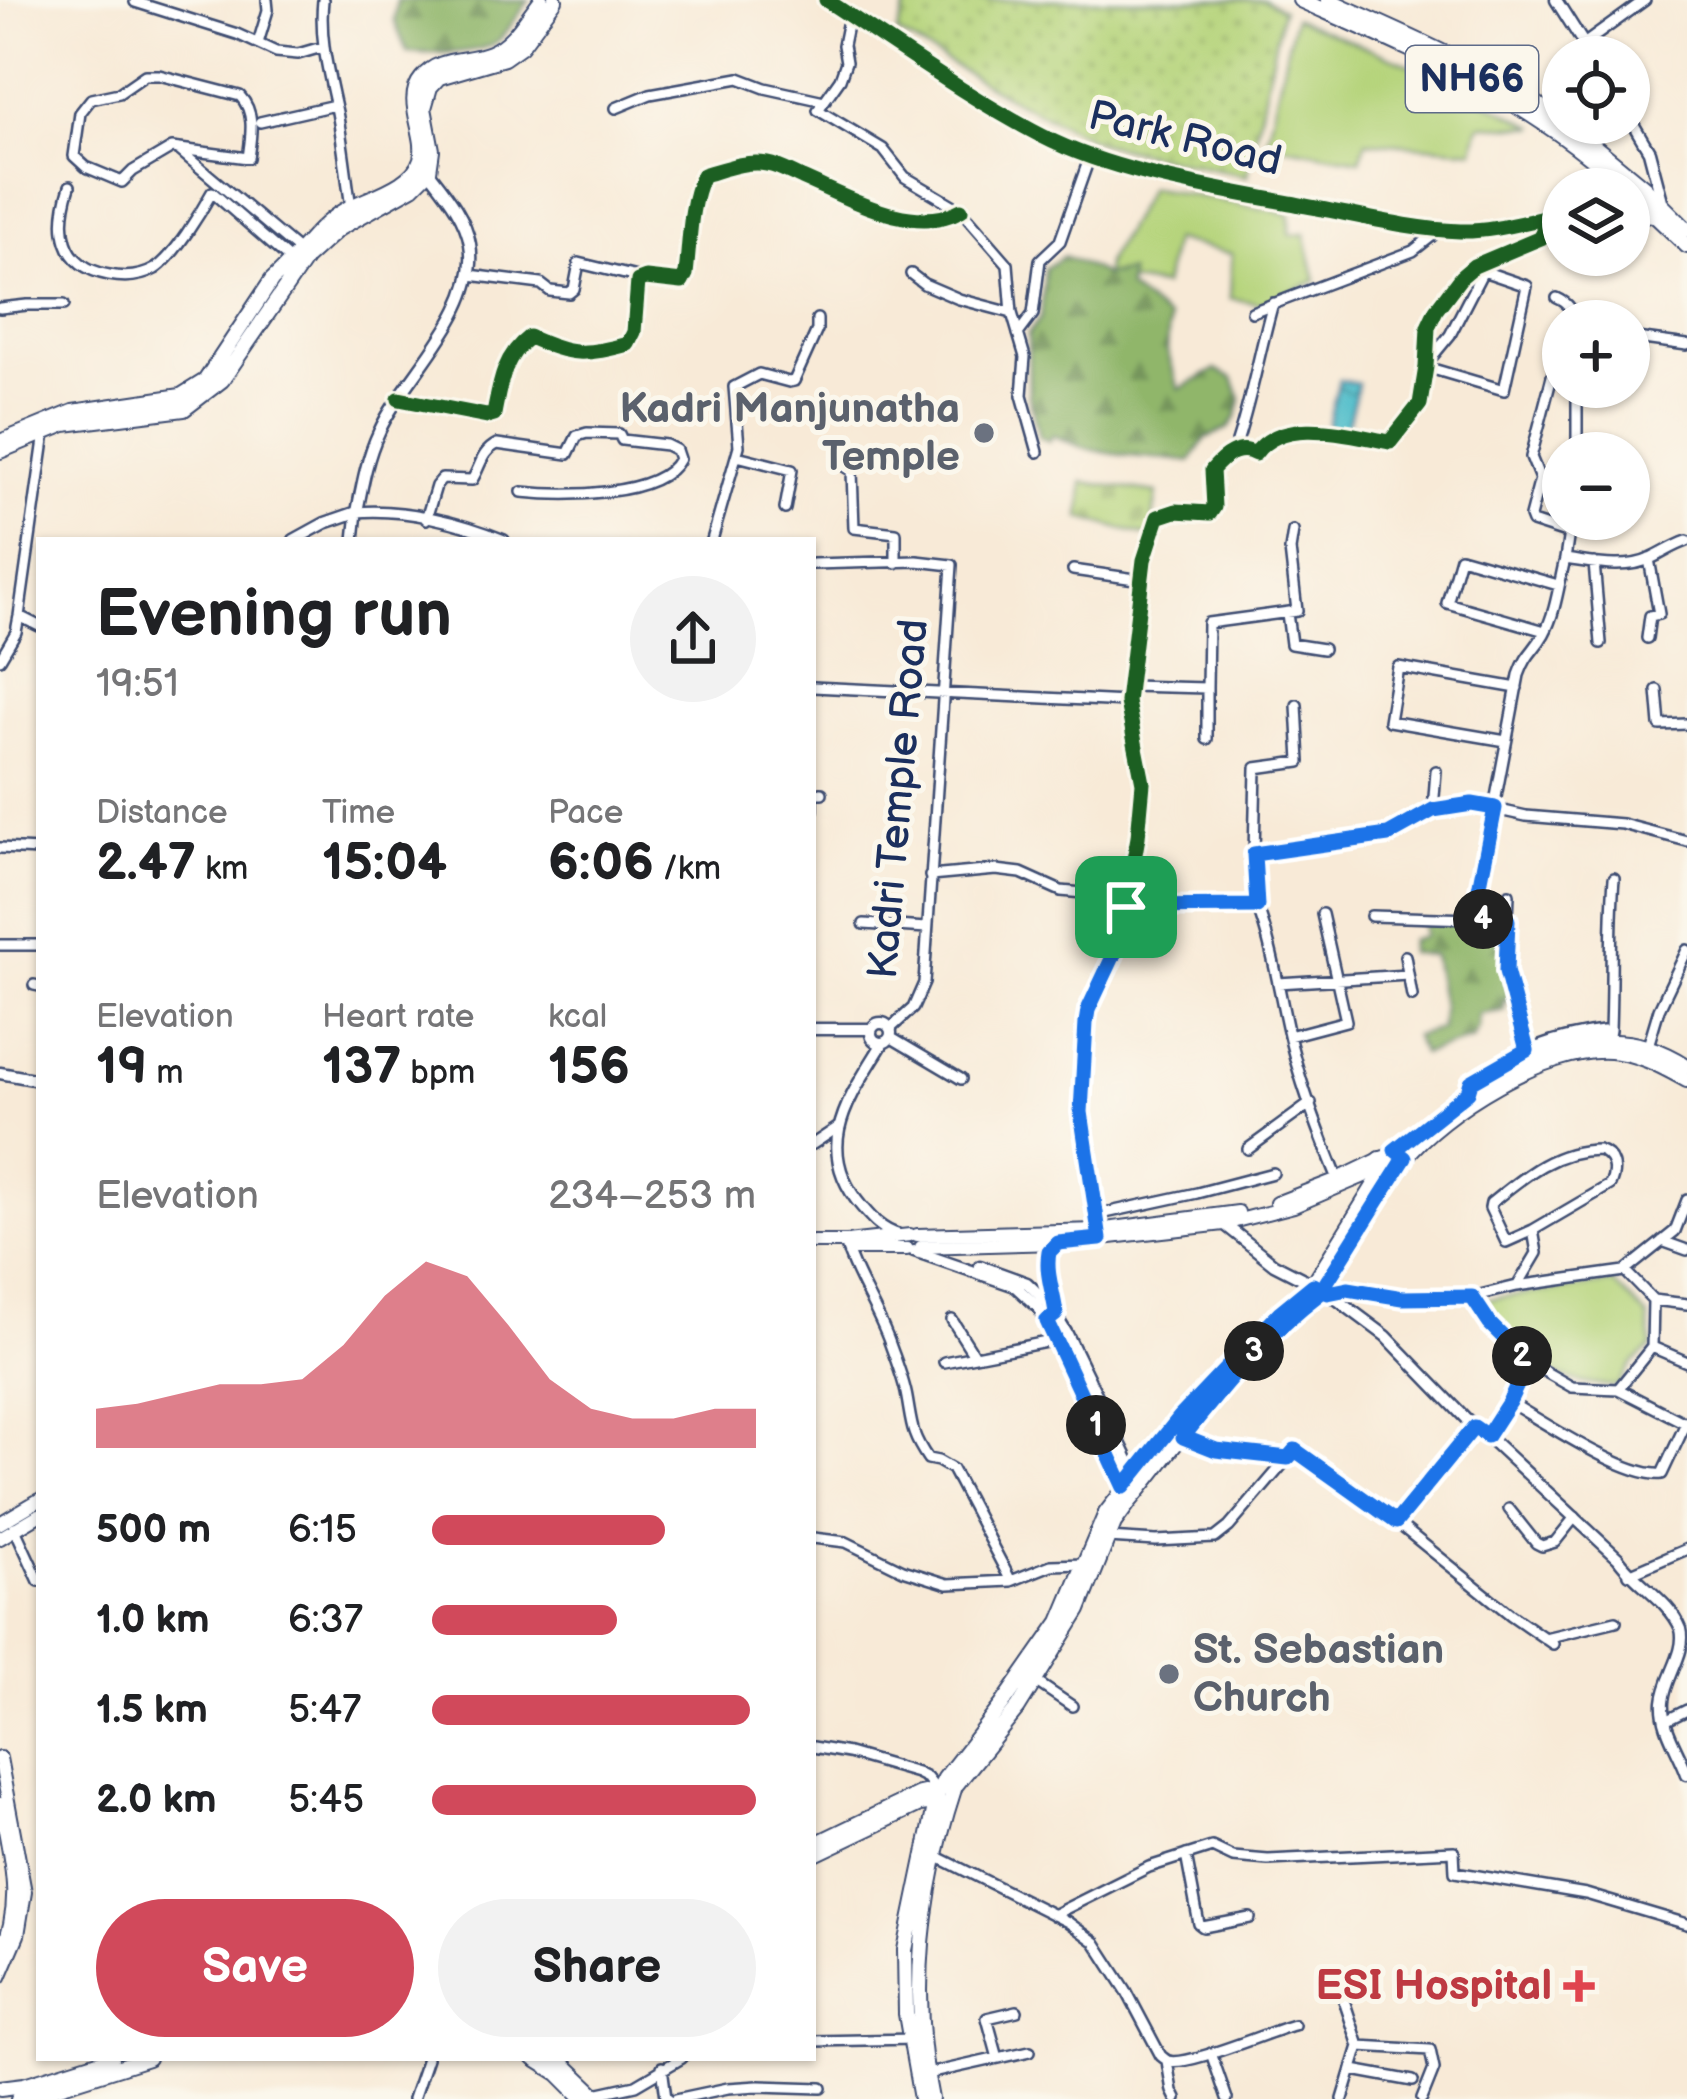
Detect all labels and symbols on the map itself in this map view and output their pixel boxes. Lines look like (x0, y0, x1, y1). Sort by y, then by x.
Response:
road number: NH66 (1406, 46, 1538, 112)
street label: Park Road (1083, 90, 1287, 188)
place label: Kadri Manjunatha Temple (619, 384, 960, 483)
marker: Kadri Manjunatha Temple (971, 420, 997, 446)
street label: Kadri Temple Road (858, 617, 940, 981)
pin (1075, 856, 1177, 958)
pin: 4 (1453, 889, 1513, 949)
pin: 3 (1224, 1321, 1284, 1381)
pin: 2 (1492, 1326, 1552, 1386)
pin: 1 (1066, 1395, 1126, 1455)
place label: St. Sebastian Church (1193, 1625, 1444, 1724)
marker: St. Sebastian Church (1156, 1661, 1182, 1687)
place label: ESI Hospital (1315, 1961, 1552, 2012)
marker: ESI Hospital (1563, 1970, 1595, 2002)

